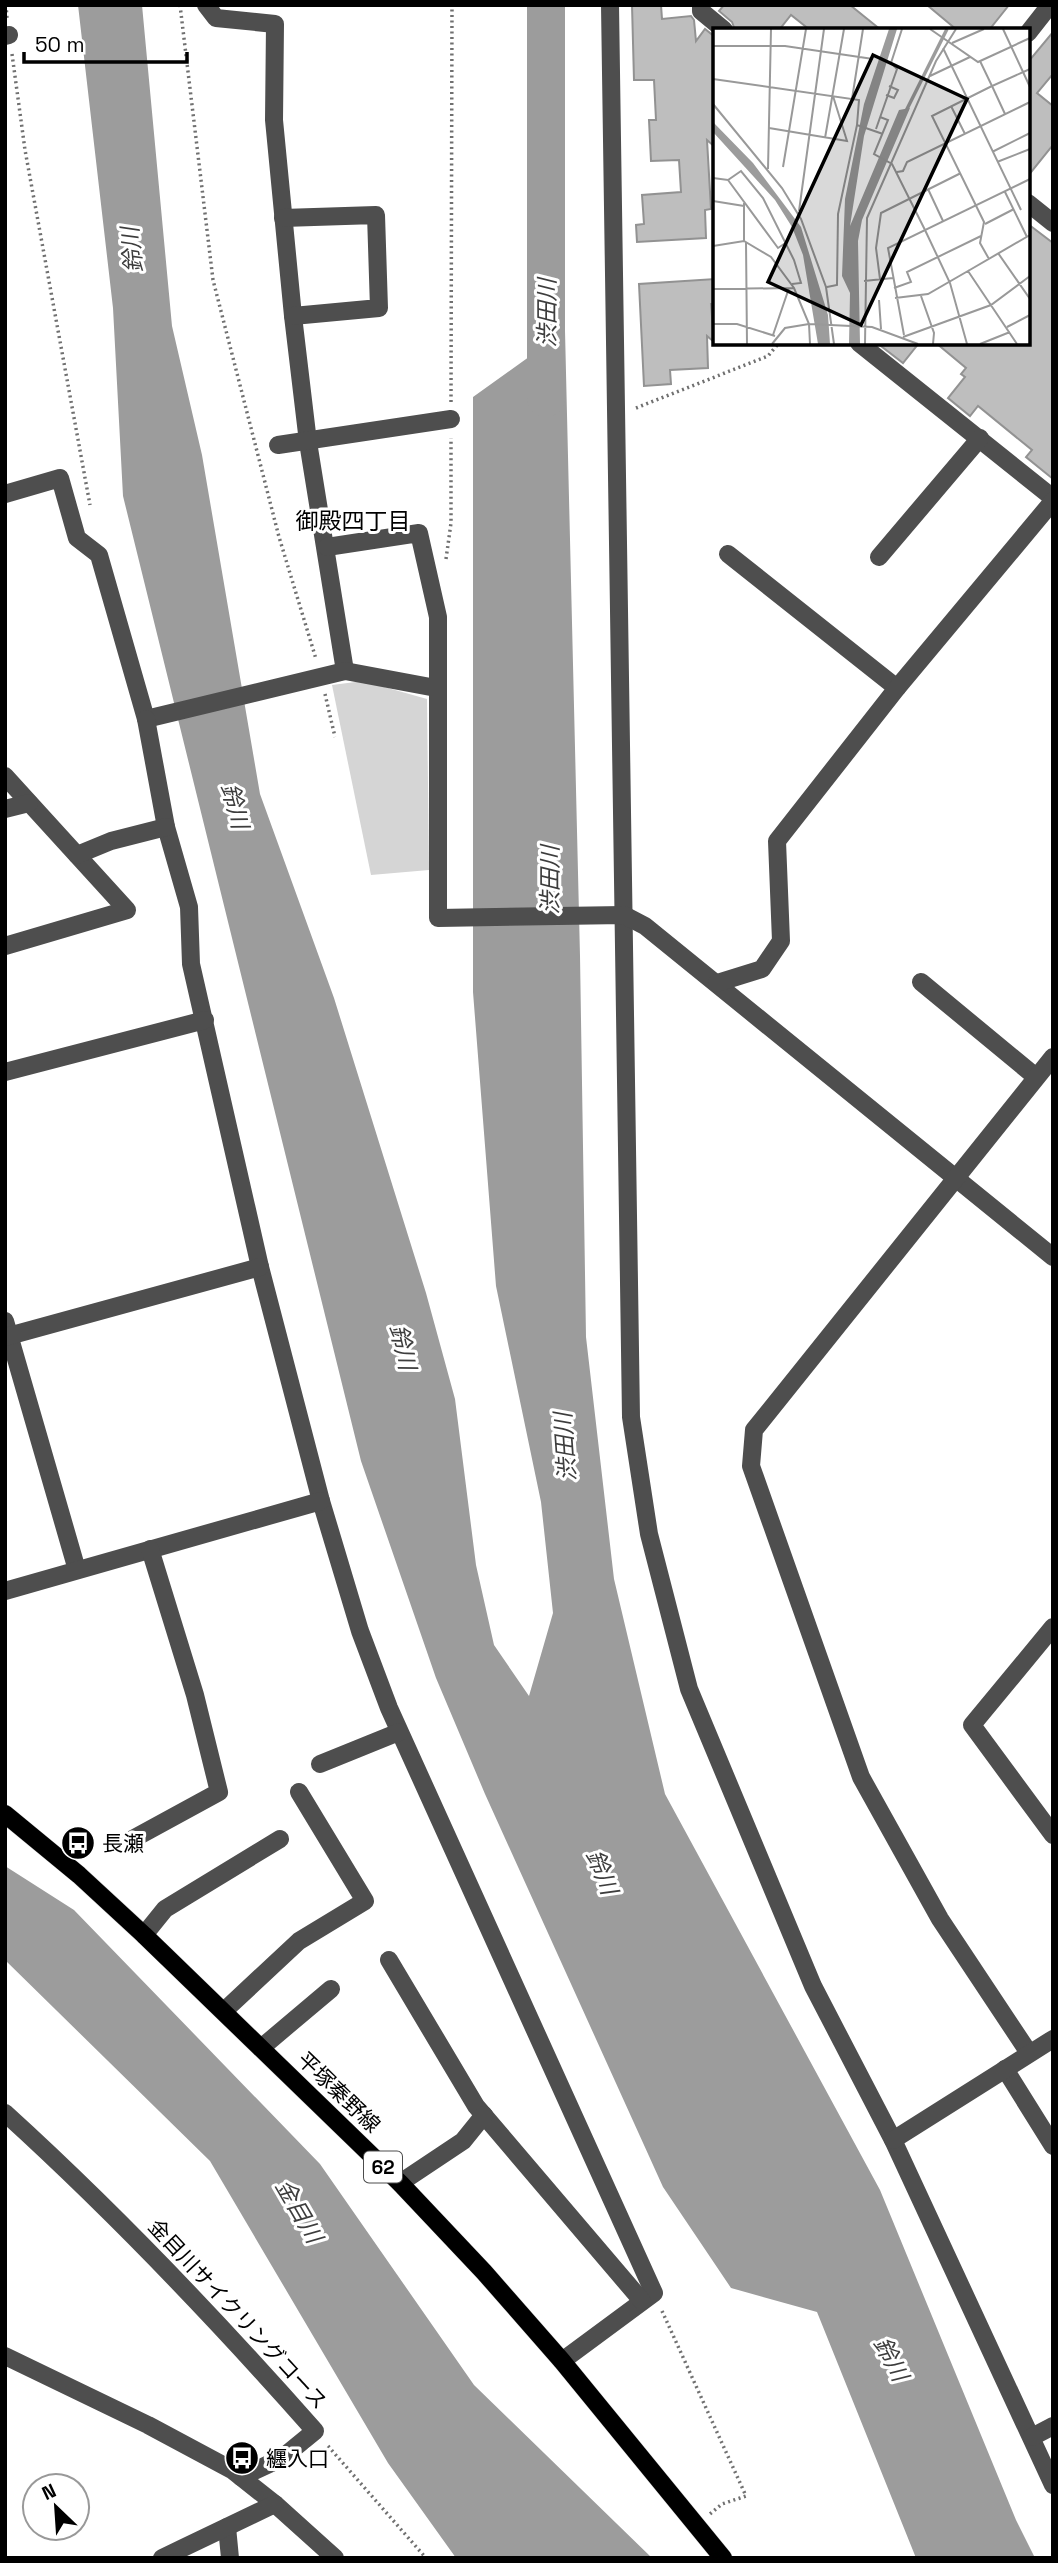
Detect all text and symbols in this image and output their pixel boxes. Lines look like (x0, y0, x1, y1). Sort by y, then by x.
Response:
scale bar (24, 21, 187, 65)
inset map (713, 28, 1030, 345)
text: 50 m (35, 31, 85, 58)
water label: 鈴川 (114, 223, 149, 274)
water label: 渋田川 (532, 276, 562, 348)
district label: 御殿四丁目 (296, 506, 411, 536)
water label: 鈴川 (215, 780, 256, 835)
water label: 渋田川 (535, 843, 565, 915)
water label: 鈴川 (383, 1321, 423, 1376)
water label: 渋田川 (547, 1409, 582, 1482)
bus stop icon: 長瀬 (59, 1824, 97, 1862)
place label: 長瀬 (102, 1830, 144, 1857)
water label: 鈴川 (579, 1845, 626, 1902)
street label: 平塚秦野線 (292, 2046, 386, 2138)
road number: 62 (364, 2152, 402, 2182)
water label: 金目川 (269, 2174, 331, 2251)
street label: 金目川サイクリングコース (143, 2213, 333, 2415)
water label: 鈴川 (867, 2332, 916, 2389)
bus stop icon: 纒入口 (223, 2439, 261, 2477)
place label: 纒入口 (266, 2445, 329, 2472)
north arrow (21, 2472, 91, 2542)
text: N (38, 2478, 60, 2506)

